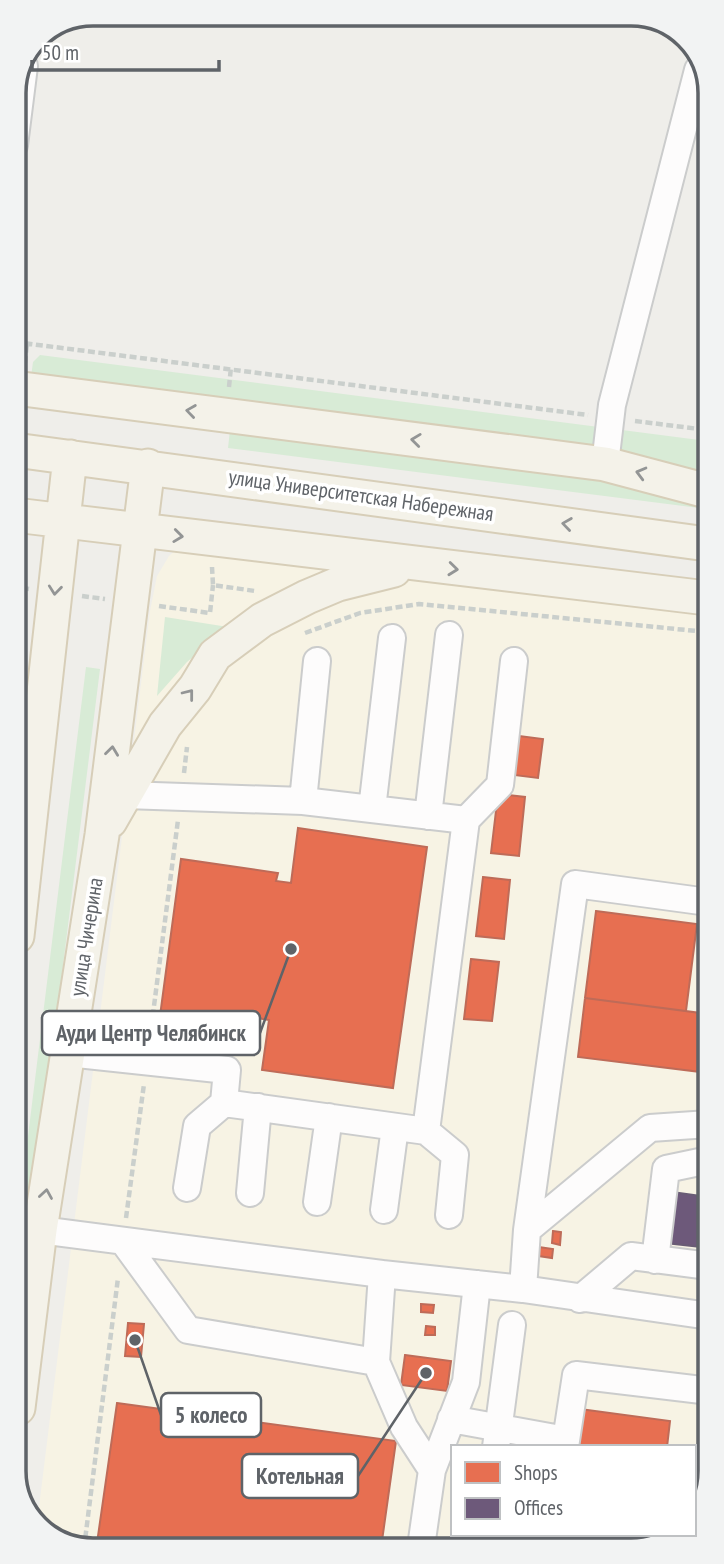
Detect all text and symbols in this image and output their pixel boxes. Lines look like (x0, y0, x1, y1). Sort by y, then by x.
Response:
scale bar (32, 28, 219, 72)
text: 50 m (42, 39, 79, 66)
one-way arrow (185, 404, 197, 419)
one-way arrow (411, 432, 422, 447)
street label: улица Университетская Набережная (227, 463, 495, 527)
one-way arrow (635, 467, 647, 482)
one-way arrow (561, 517, 573, 532)
one-way arrow (173, 528, 184, 543)
one-way arrow (447, 562, 459, 577)
one-way arrow (48, 584, 63, 596)
one-way arrow (181, 690, 194, 702)
one-way arrow (104, 746, 119, 757)
street label: улица Чичерина (63, 876, 109, 998)
callout: Ауди Центр Челябинск (42, 1011, 260, 1055)
text: Ауди Центр Челябинск (55, 1018, 247, 1047)
one-way arrow (38, 1189, 53, 1200)
callout: 5 колесо (161, 1393, 261, 1437)
text: 5 колесо (175, 1400, 247, 1429)
legend (451, 1445, 696, 1536)
callout: Котельная (242, 1454, 358, 1498)
text: Shops (514, 1459, 558, 1486)
text: Котельная (256, 1461, 344, 1490)
text: Offices (514, 1494, 563, 1521)

